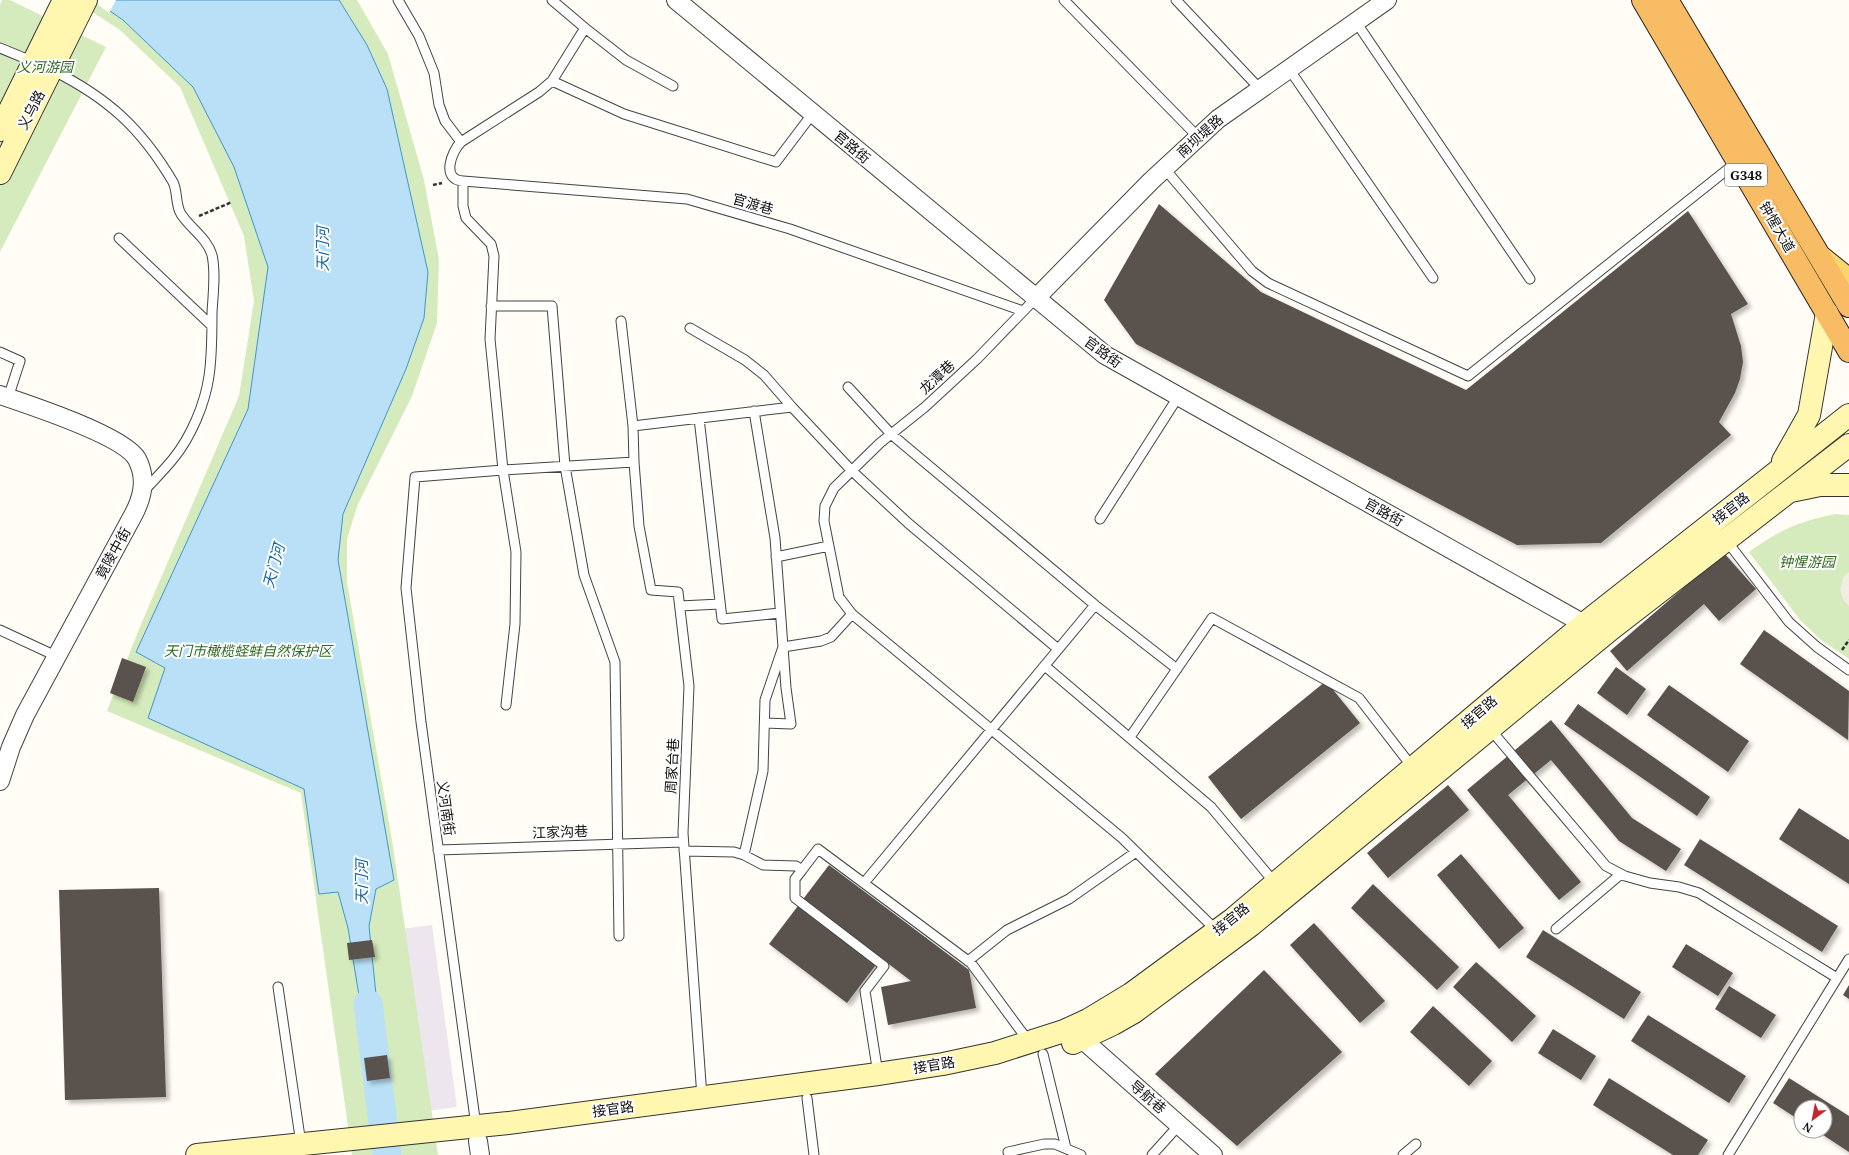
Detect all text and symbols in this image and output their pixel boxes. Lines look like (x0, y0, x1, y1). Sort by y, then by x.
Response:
park label: 义河游园 (17, 57, 75, 76)
street label: 义乌路 (13, 87, 49, 133)
street label: 南坝堤路 (1173, 110, 1227, 161)
street label: 官路街 (830, 126, 875, 167)
road number: G348 (1725, 164, 1767, 186)
street label: 官渡巷 (730, 189, 776, 218)
street label: 钟惺大道 (1755, 198, 1800, 256)
water label: 天门河 (312, 224, 332, 272)
street label: 官路街 (1081, 332, 1126, 372)
street label: 龙潭巷 (915, 355, 958, 398)
street label: 接官路 (1708, 487, 1753, 528)
street label: 官路街 (1361, 493, 1407, 530)
street label: 竟陵中街 (91, 524, 134, 582)
water label: 天门河 (258, 539, 289, 590)
park label: 钟惺游园 (1779, 552, 1837, 571)
park label: 天门市橄榄蛏蚌自然保护区 (164, 641, 334, 660)
street label: 接官路 (1456, 691, 1501, 732)
street label: 周家台巷 (661, 738, 682, 794)
street label: 义河南街 (433, 779, 460, 837)
street label: 江家沟巷 (532, 821, 588, 842)
water label: 天门河 (351, 857, 371, 905)
street label: 接官路 (1208, 898, 1253, 939)
street label: 接官路 (912, 1052, 956, 1077)
street label: 导航巷 (1126, 1076, 1170, 1118)
street label: 接官路 (591, 1096, 635, 1121)
north arrow (1793, 1099, 1833, 1139)
text: N (1800, 1119, 1815, 1137)

